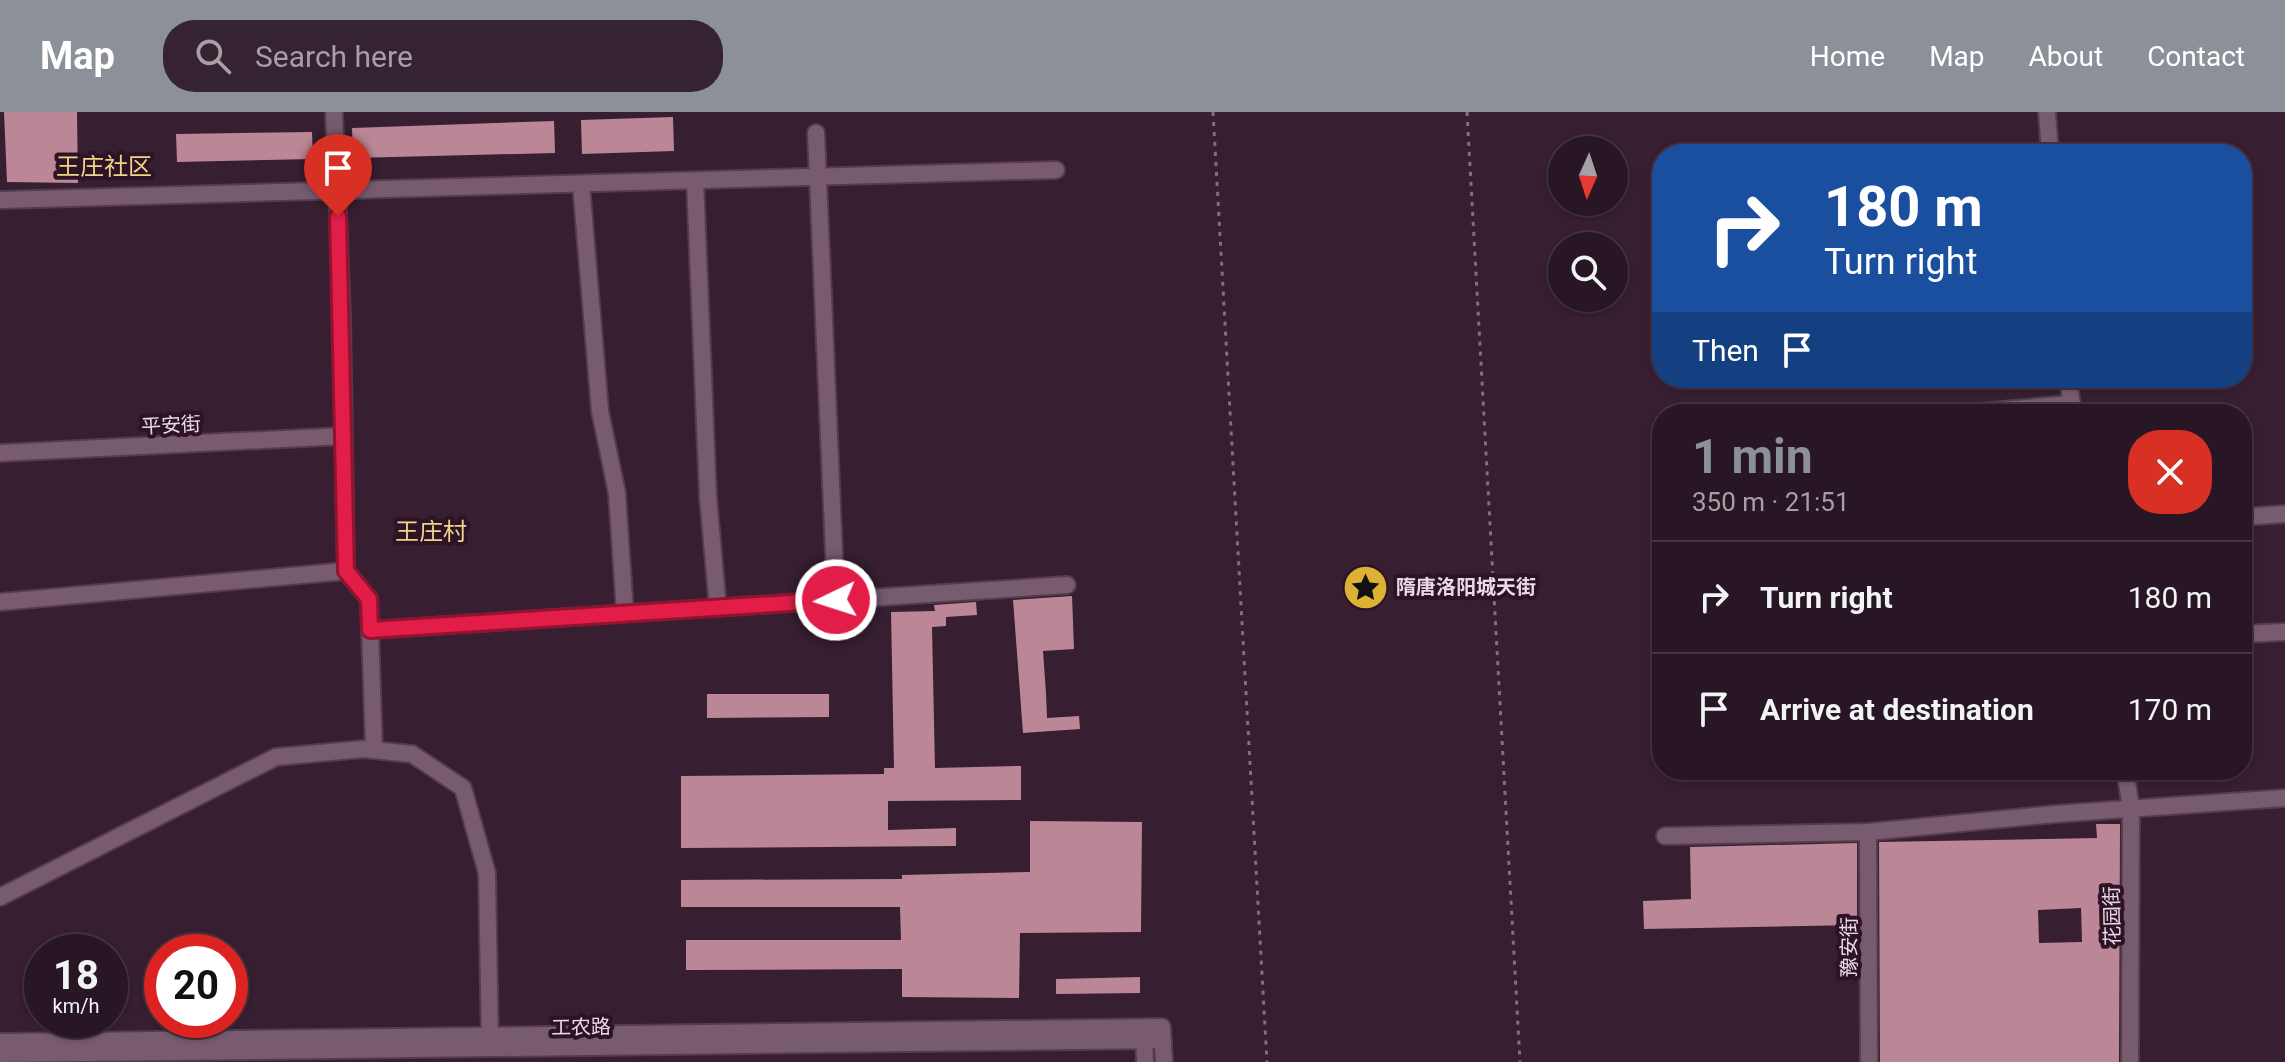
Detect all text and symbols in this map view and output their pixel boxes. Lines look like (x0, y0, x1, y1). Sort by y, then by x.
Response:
search box (163, 20, 723, 92)
text: Map (40, 34, 115, 78)
icon: search (191, 34, 235, 78)
text: Search here (255, 39, 413, 74)
text: Home (1810, 40, 1885, 73)
text: Map (1929, 40, 1985, 73)
text: About (2029, 40, 2103, 73)
text: Contact (2147, 40, 2245, 73)
pin (304, 134, 372, 216)
north arrow (1548, 136, 1628, 216)
map controls (1548, 136, 1628, 312)
icon: arrive (316, 146, 360, 190)
district label: 王庄社区 (56, 153, 152, 181)
text: 180 m (1824, 174, 1983, 240)
icon: right (1692, 176, 1796, 280)
button: search (1548, 232, 1628, 312)
text: Turn right (1824, 241, 1977, 283)
icon: arrive (1775, 328, 1819, 372)
text: Then (1692, 333, 1759, 368)
street label: 平安街 (140, 411, 202, 439)
text: 1 min (1692, 428, 1813, 485)
button: close (2128, 430, 2212, 514)
text: 350 m · 21:51 (1692, 487, 1850, 517)
district label: 王庄村 (395, 518, 467, 546)
position arrow (794, 558, 878, 642)
place icon: 隋唐洛阳城天街 (1341, 563, 1389, 611)
place label: 隋唐洛阳城天街 (1396, 575, 1536, 599)
icon: right (1692, 575, 1736, 619)
text: Turn right (1760, 580, 1893, 615)
text: 180 m (2128, 580, 2212, 615)
icon: arrive (1692, 687, 1736, 731)
text: Arrive at destination (1760, 692, 2034, 727)
text: 170 m (2128, 692, 2212, 727)
street label: 花园街 (2099, 886, 2125, 946)
street label: 豫安街 (1837, 917, 1861, 977)
speed limit sign: 20 (144, 934, 248, 1038)
text: 18 (53, 952, 99, 999)
text: km/h (53, 994, 99, 1018)
street label: 工农路 (551, 1014, 611, 1040)

